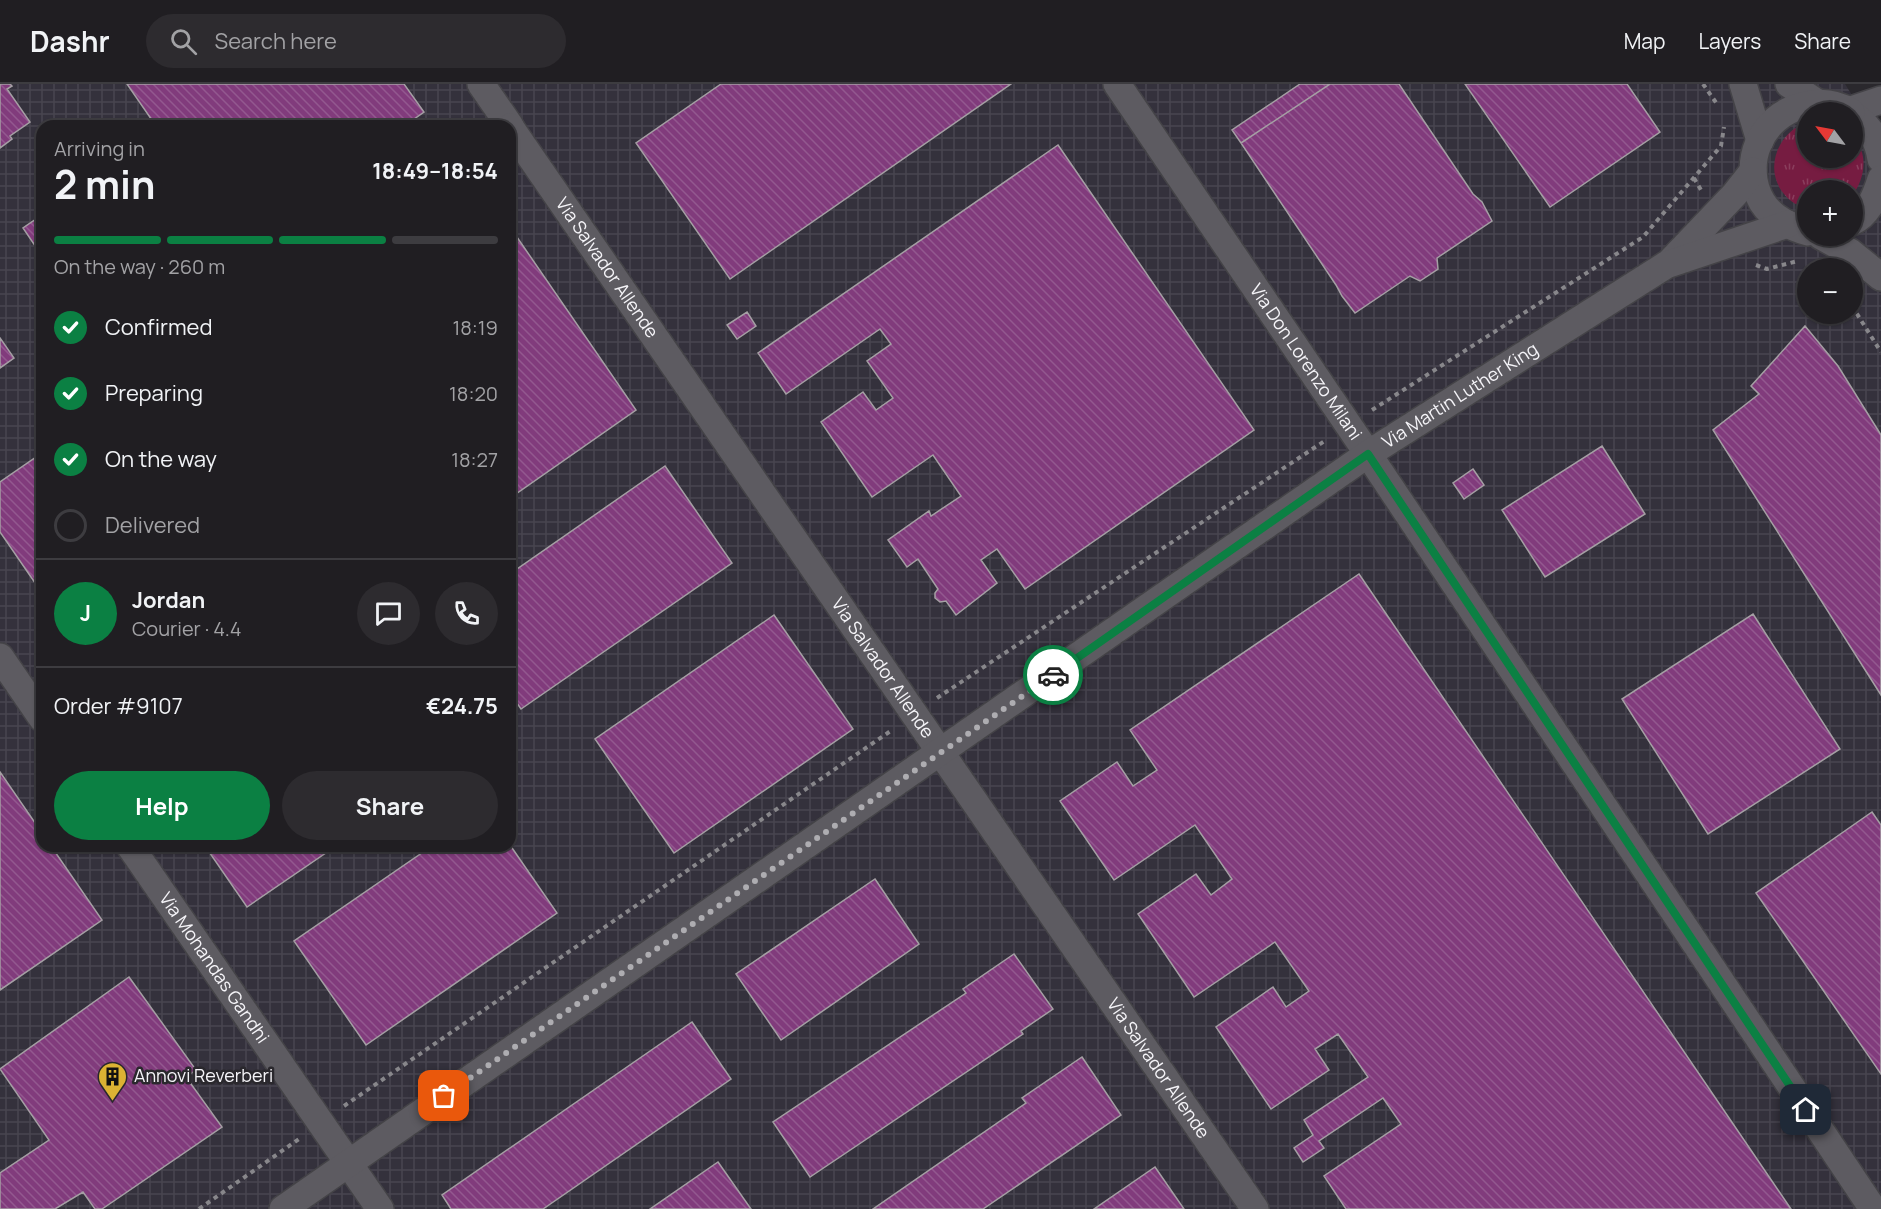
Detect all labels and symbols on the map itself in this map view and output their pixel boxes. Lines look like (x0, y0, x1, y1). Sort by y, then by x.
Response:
north arrow (1797, 102, 1863, 168)
street label: Via Salvador Allende (551, 192, 665, 342)
street label: Via Don Lorenzo Milani (1245, 279, 1368, 444)
street label: Via Martin Luther King (1377, 336, 1542, 453)
street label: Via Salvador Allende (827, 593, 940, 743)
courier (1023, 645, 1083, 705)
street label: Via Mohandas Gandhi (154, 887, 275, 1047)
street label: Via Salvador Allende (1102, 993, 1216, 1143)
building icon: Annovi Reverberi (97, 1060, 129, 1102)
place label: Annovi Reverberi (134, 1063, 273, 1087)
pin (418, 1070, 469, 1121)
pin (1780, 1084, 1831, 1135)

